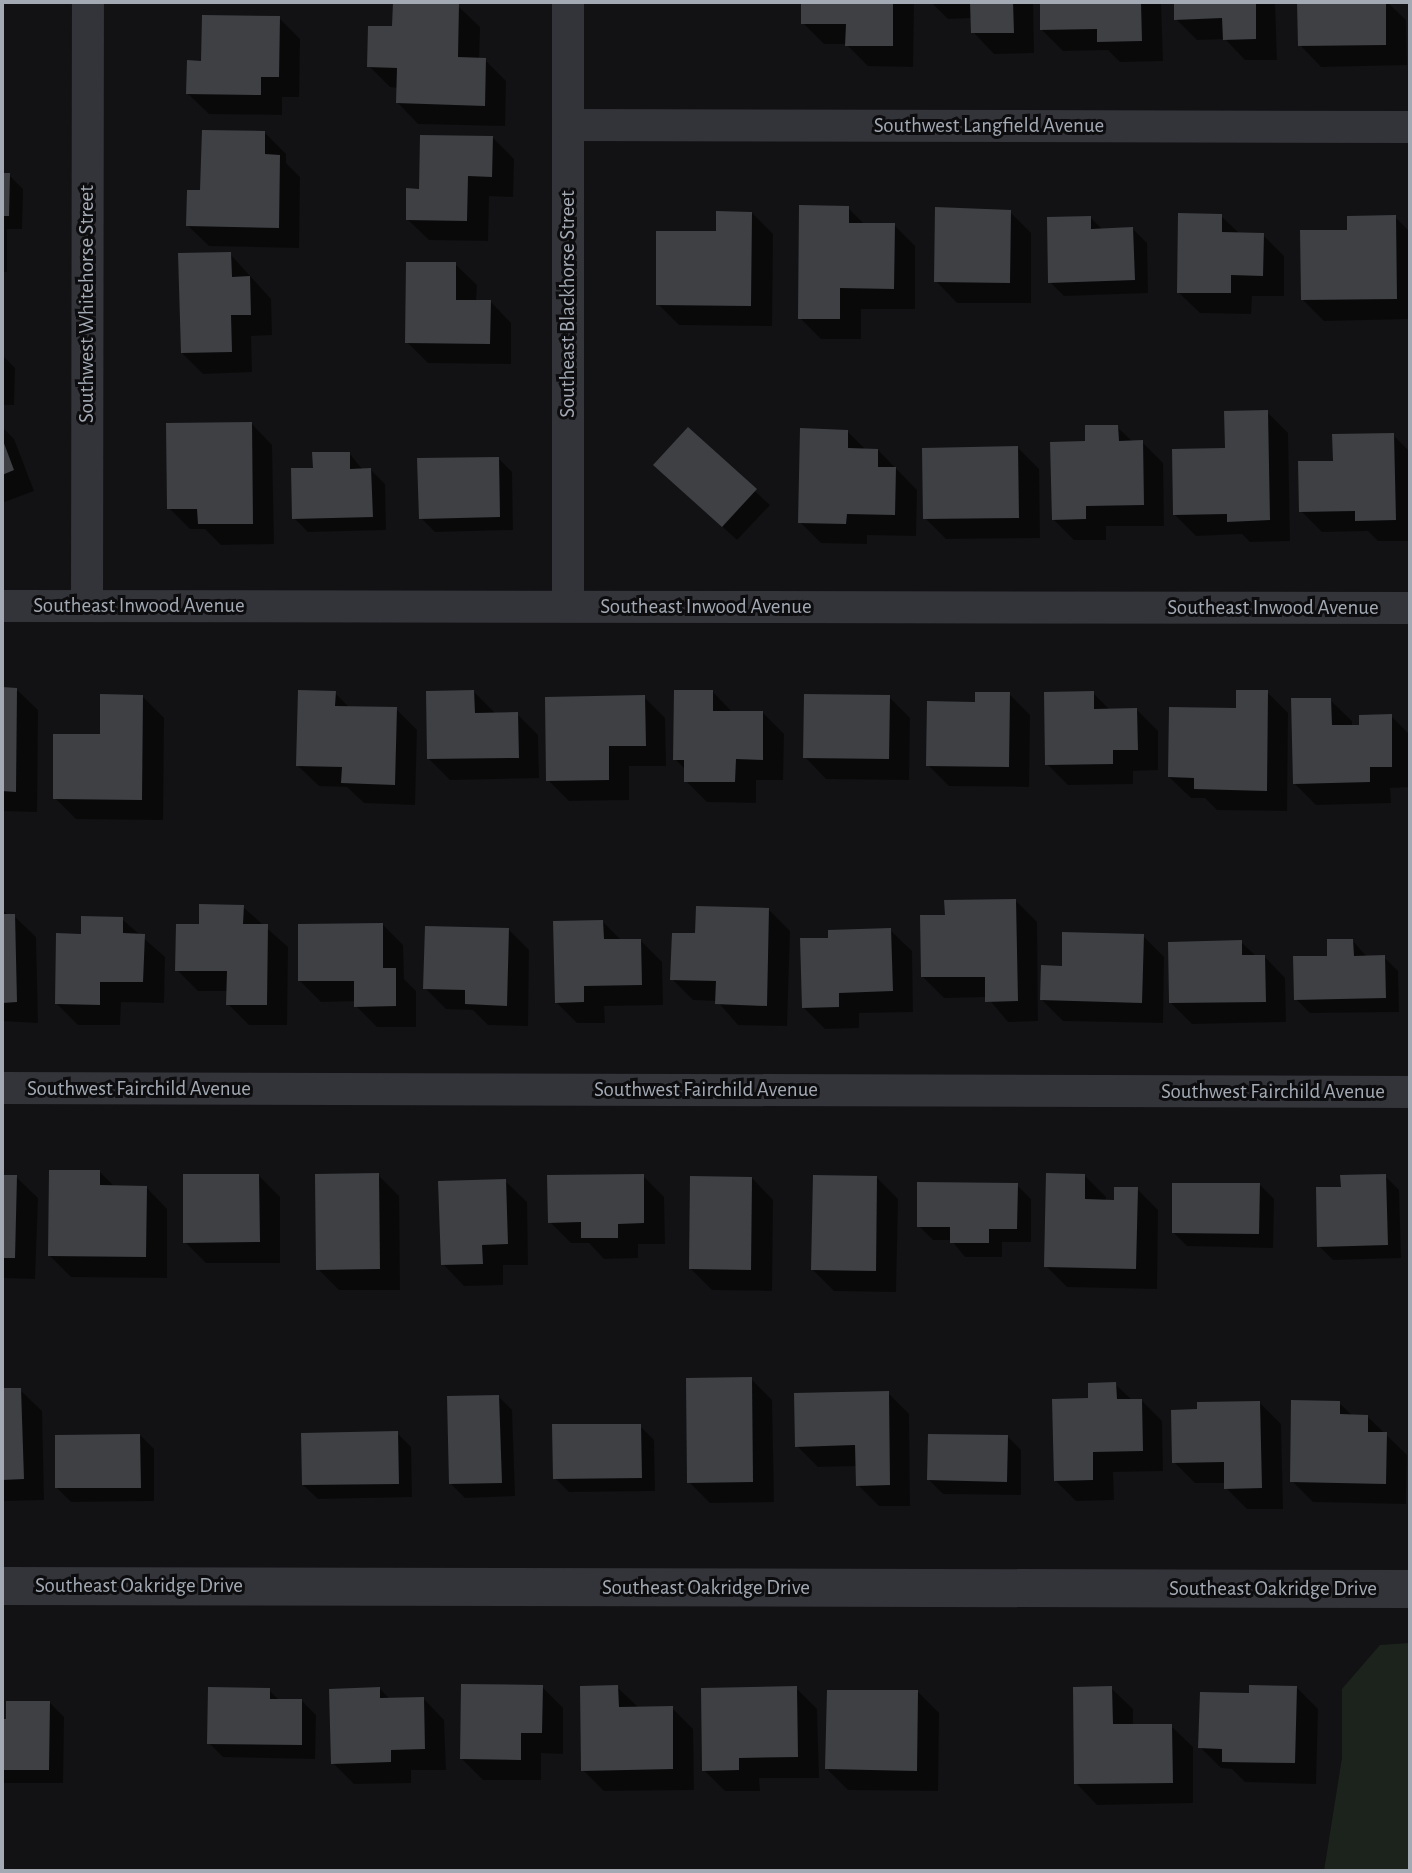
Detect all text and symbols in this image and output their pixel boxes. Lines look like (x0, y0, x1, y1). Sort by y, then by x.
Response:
street label: Southwest Langfield Avenue (874, 113, 1104, 139)
street label: Southwest Whitehorse Street (74, 185, 100, 423)
street label: Southeast Blackhorse Street (555, 190, 581, 418)
street label: Southeast Inwood Avenue (33, 593, 245, 619)
street label: Southeast Inwood Avenue (600, 594, 812, 620)
street label: Southeast Inwood Avenue (1167, 595, 1379, 621)
street label: Southwest Fairchild Avenue (27, 1076, 251, 1102)
street label: Southwest Fairchild Avenue (594, 1077, 818, 1103)
street label: Southwest Fairchild Avenue (1161, 1079, 1385, 1105)
street label: Southeast Oakridge Drive (35, 1573, 243, 1599)
street label: Southeast Oakridge Drive (602, 1575, 810, 1601)
street label: Southeast Oakridge Drive (1169, 1576, 1377, 1602)

